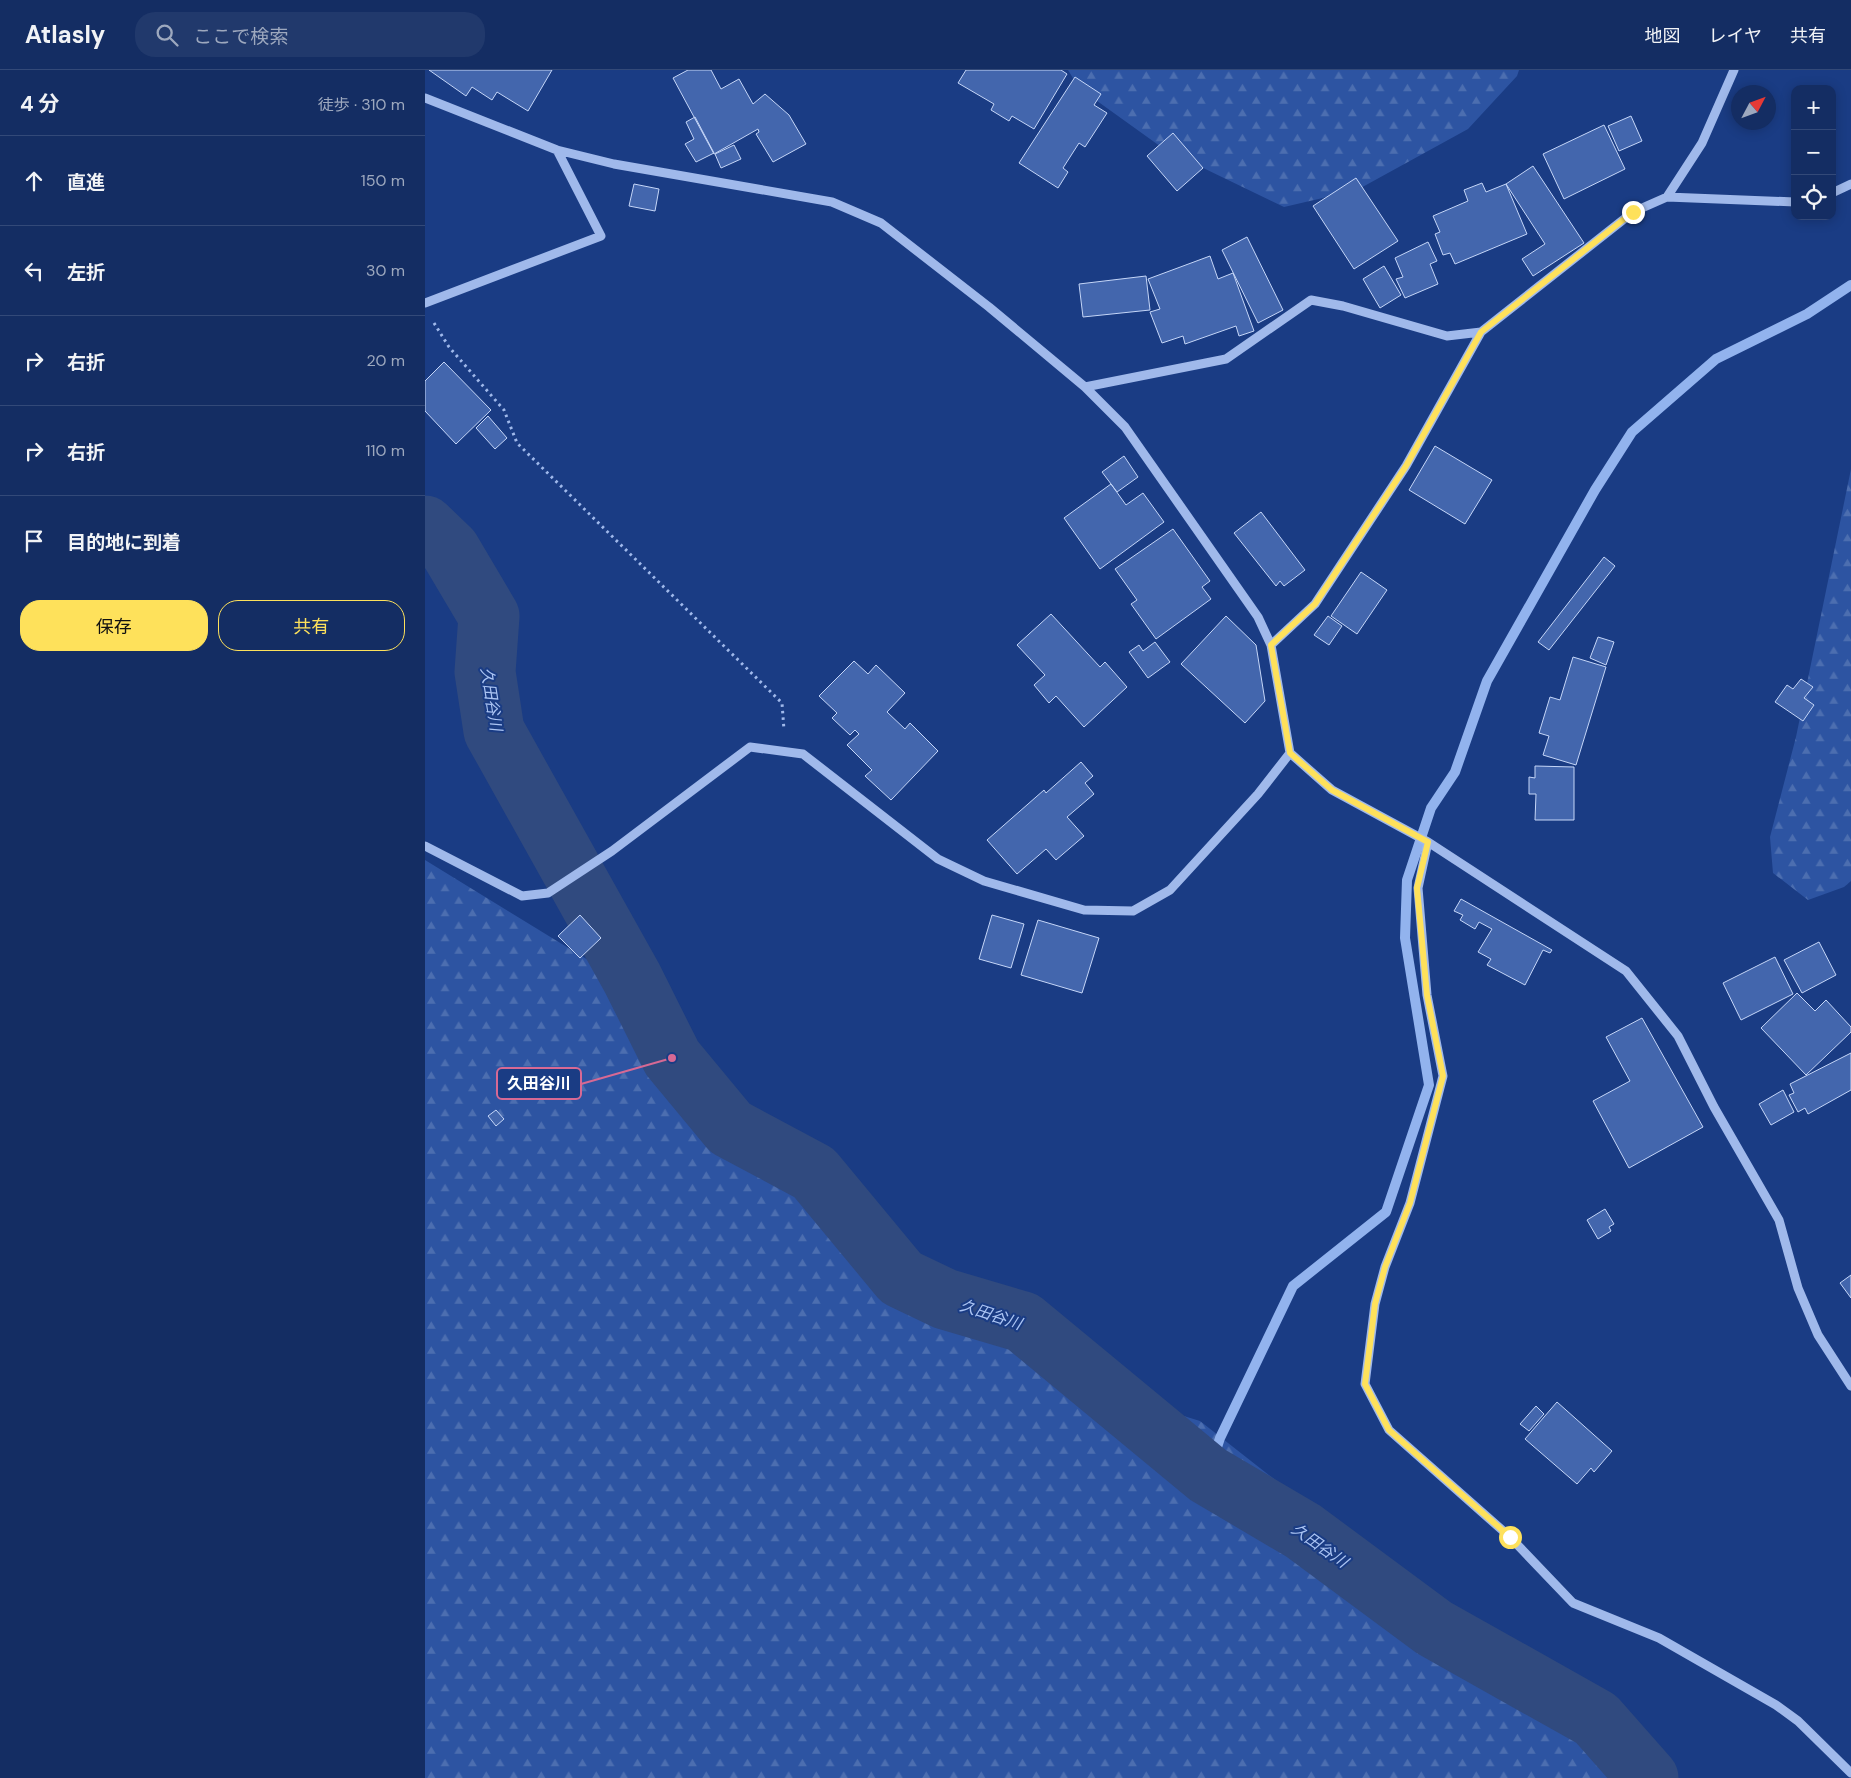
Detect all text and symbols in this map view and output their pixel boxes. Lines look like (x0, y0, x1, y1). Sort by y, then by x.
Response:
search box (135, 12, 485, 57)
text: Atlasly (25, 19, 105, 50)
icon: search (153, 21, 181, 49)
text: ここで検索 (193, 24, 288, 49)
text: 地図 (1645, 24, 1681, 48)
text: レイヤ (1709, 24, 1762, 48)
text: 共有 (1790, 24, 1826, 48)
north arrow (1731, 85, 1776, 130)
map controls (1791, 85, 1836, 220)
button: + (1791, 85, 1836, 130)
text: 4 分 (20, 90, 60, 118)
text: 徒歩 · 310 m (318, 94, 405, 115)
button: − (1791, 130, 1836, 175)
icon: ahead (20, 167, 48, 195)
text: 直進 (67, 170, 105, 195)
text: 150 m (361, 170, 405, 191)
button: locate (1791, 175, 1836, 220)
route end (1622, 201, 1645, 224)
icon: left (20, 257, 48, 285)
text: 左折 (67, 260, 105, 285)
text: 30 m (366, 260, 405, 281)
icon: right (20, 347, 48, 375)
text: 右折 (67, 350, 105, 375)
text: 20 m (366, 350, 405, 371)
icon: right (20, 437, 48, 465)
text: 右折 (67, 440, 105, 465)
text: 110 m (366, 440, 405, 461)
icon: arrive (20, 527, 48, 555)
text: 目的地に到着 (67, 530, 181, 555)
button: 保存 (20, 600, 208, 651)
button: 共有 (218, 600, 405, 651)
water label: 久田谷川 (476, 666, 507, 734)
callout: 久田谷川 (497, 1068, 581, 1099)
text: 久田谷川 (507, 1073, 571, 1094)
water label: 久田谷川 (957, 1295, 1026, 1335)
water label: 久田谷川 (1287, 1518, 1354, 1574)
route start (1499, 1526, 1522, 1549)

